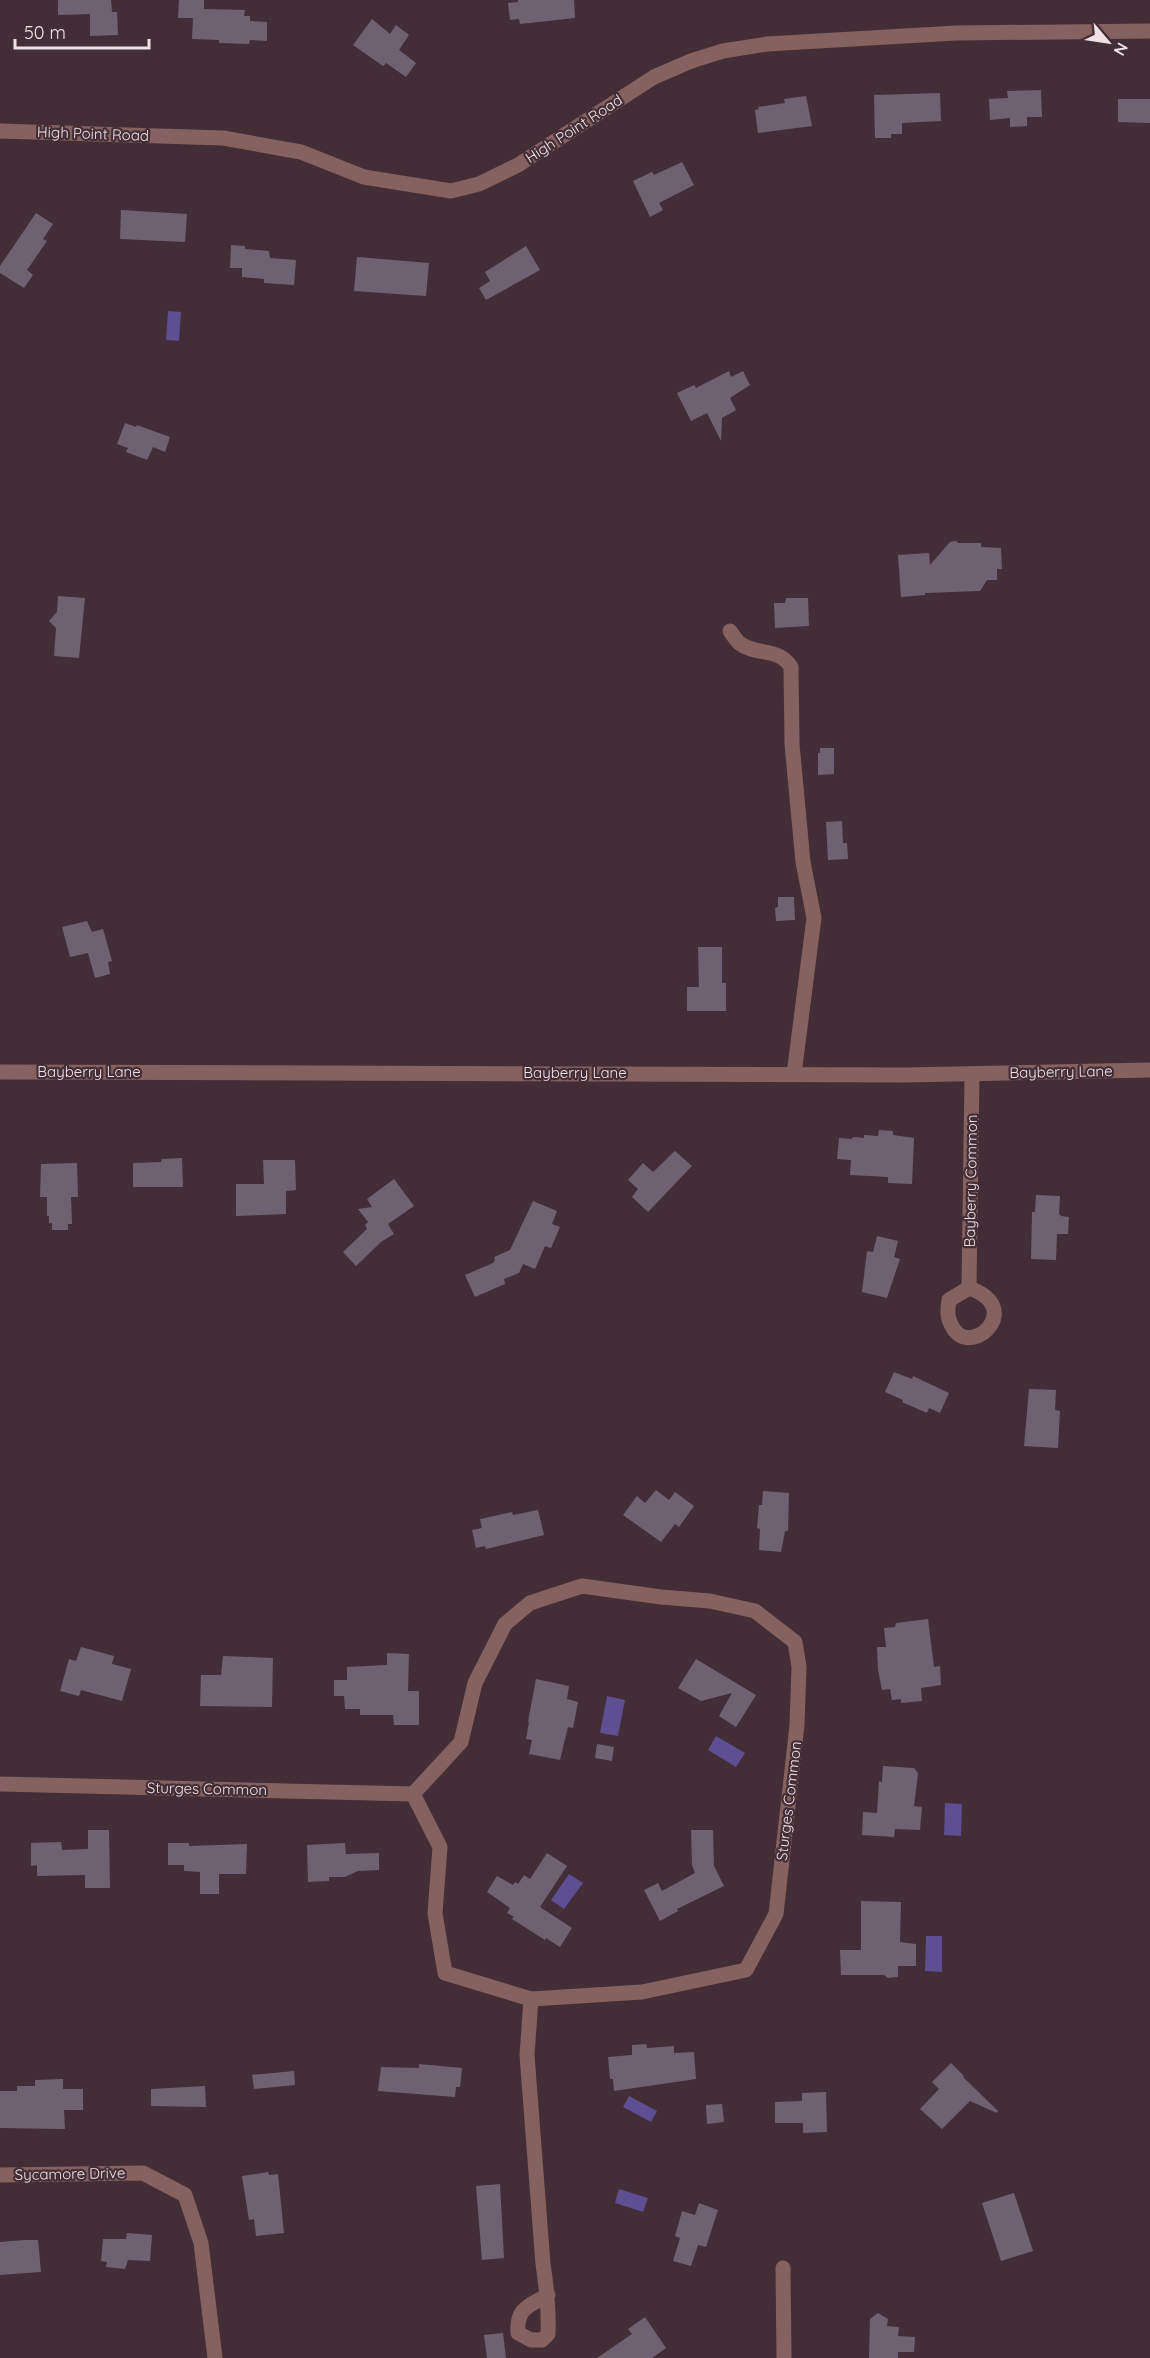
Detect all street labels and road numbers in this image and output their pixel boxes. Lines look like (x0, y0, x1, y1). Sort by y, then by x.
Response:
street label: High Point Road (522, 90, 626, 167)
street label: High Point Road (37, 122, 149, 145)
street label: Bayberry Lane (1009, 1061, 1113, 1082)
street label: Bayberry Lane (37, 1062, 141, 1081)
street label: Bayberry Lane (523, 1063, 627, 1082)
street label: Bayberry Common (960, 1114, 981, 1248)
street label: Sturges Common (772, 1740, 805, 1862)
street label: Sturges Common (147, 1778, 267, 1799)
street label: Sycamore Drive (15, 2163, 125, 2184)

